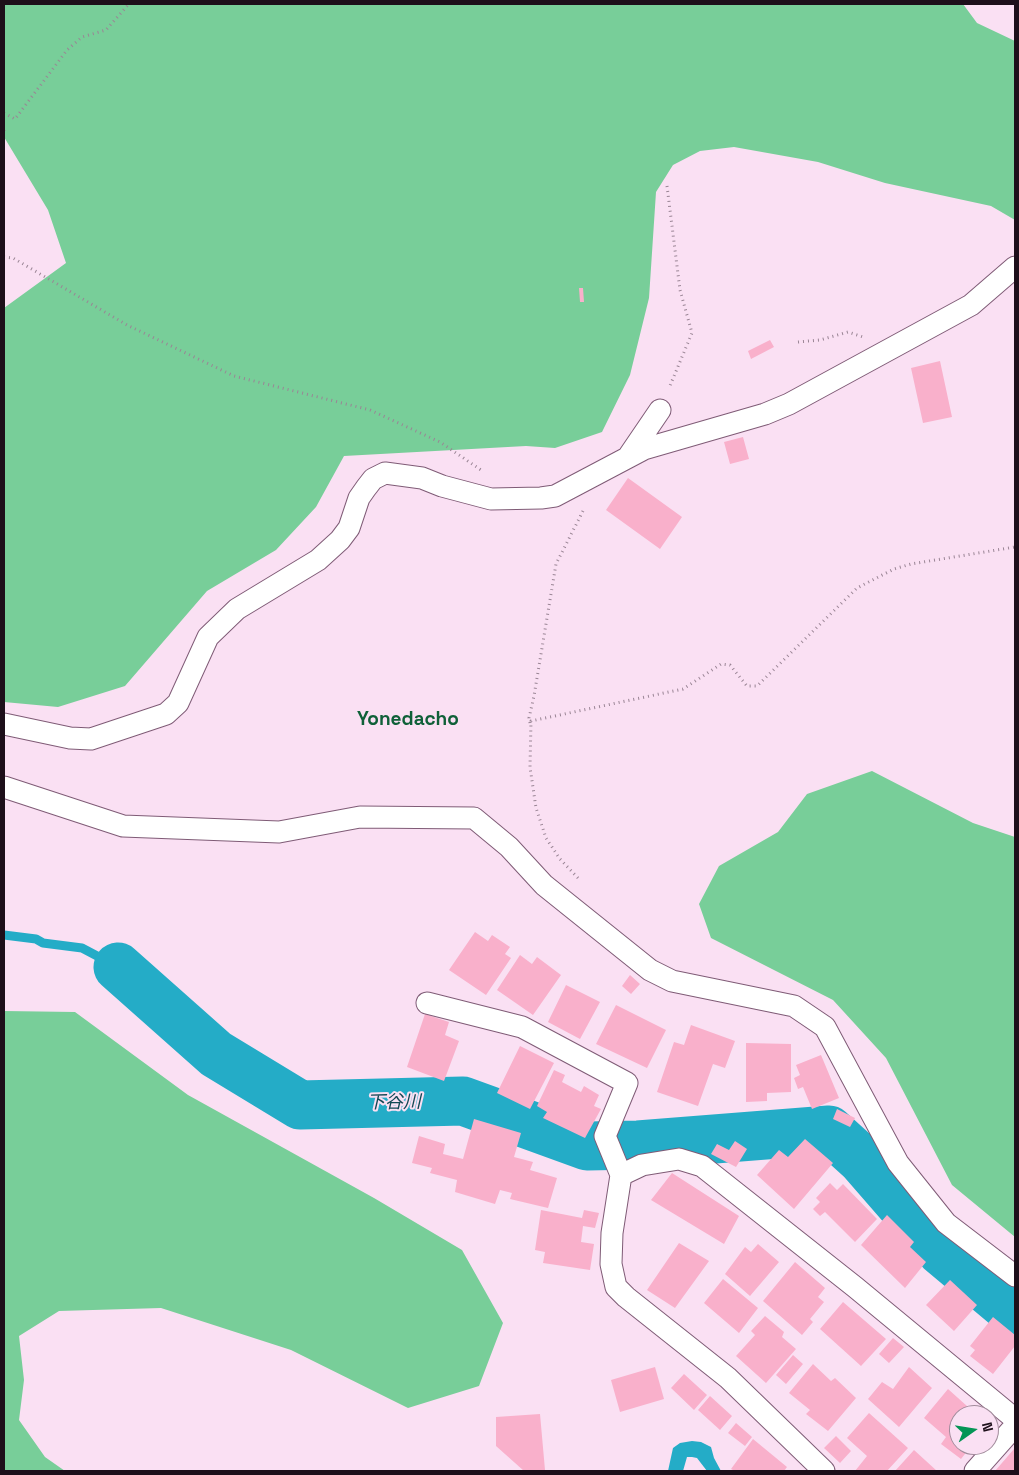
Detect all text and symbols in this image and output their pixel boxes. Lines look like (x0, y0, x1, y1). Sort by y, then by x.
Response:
district label: Yonedacho (357, 709, 459, 731)
water label: 下谷川 (367, 1092, 421, 1114)
north arrow (949, 1405, 999, 1455)
text: N (978, 1420, 997, 1433)

